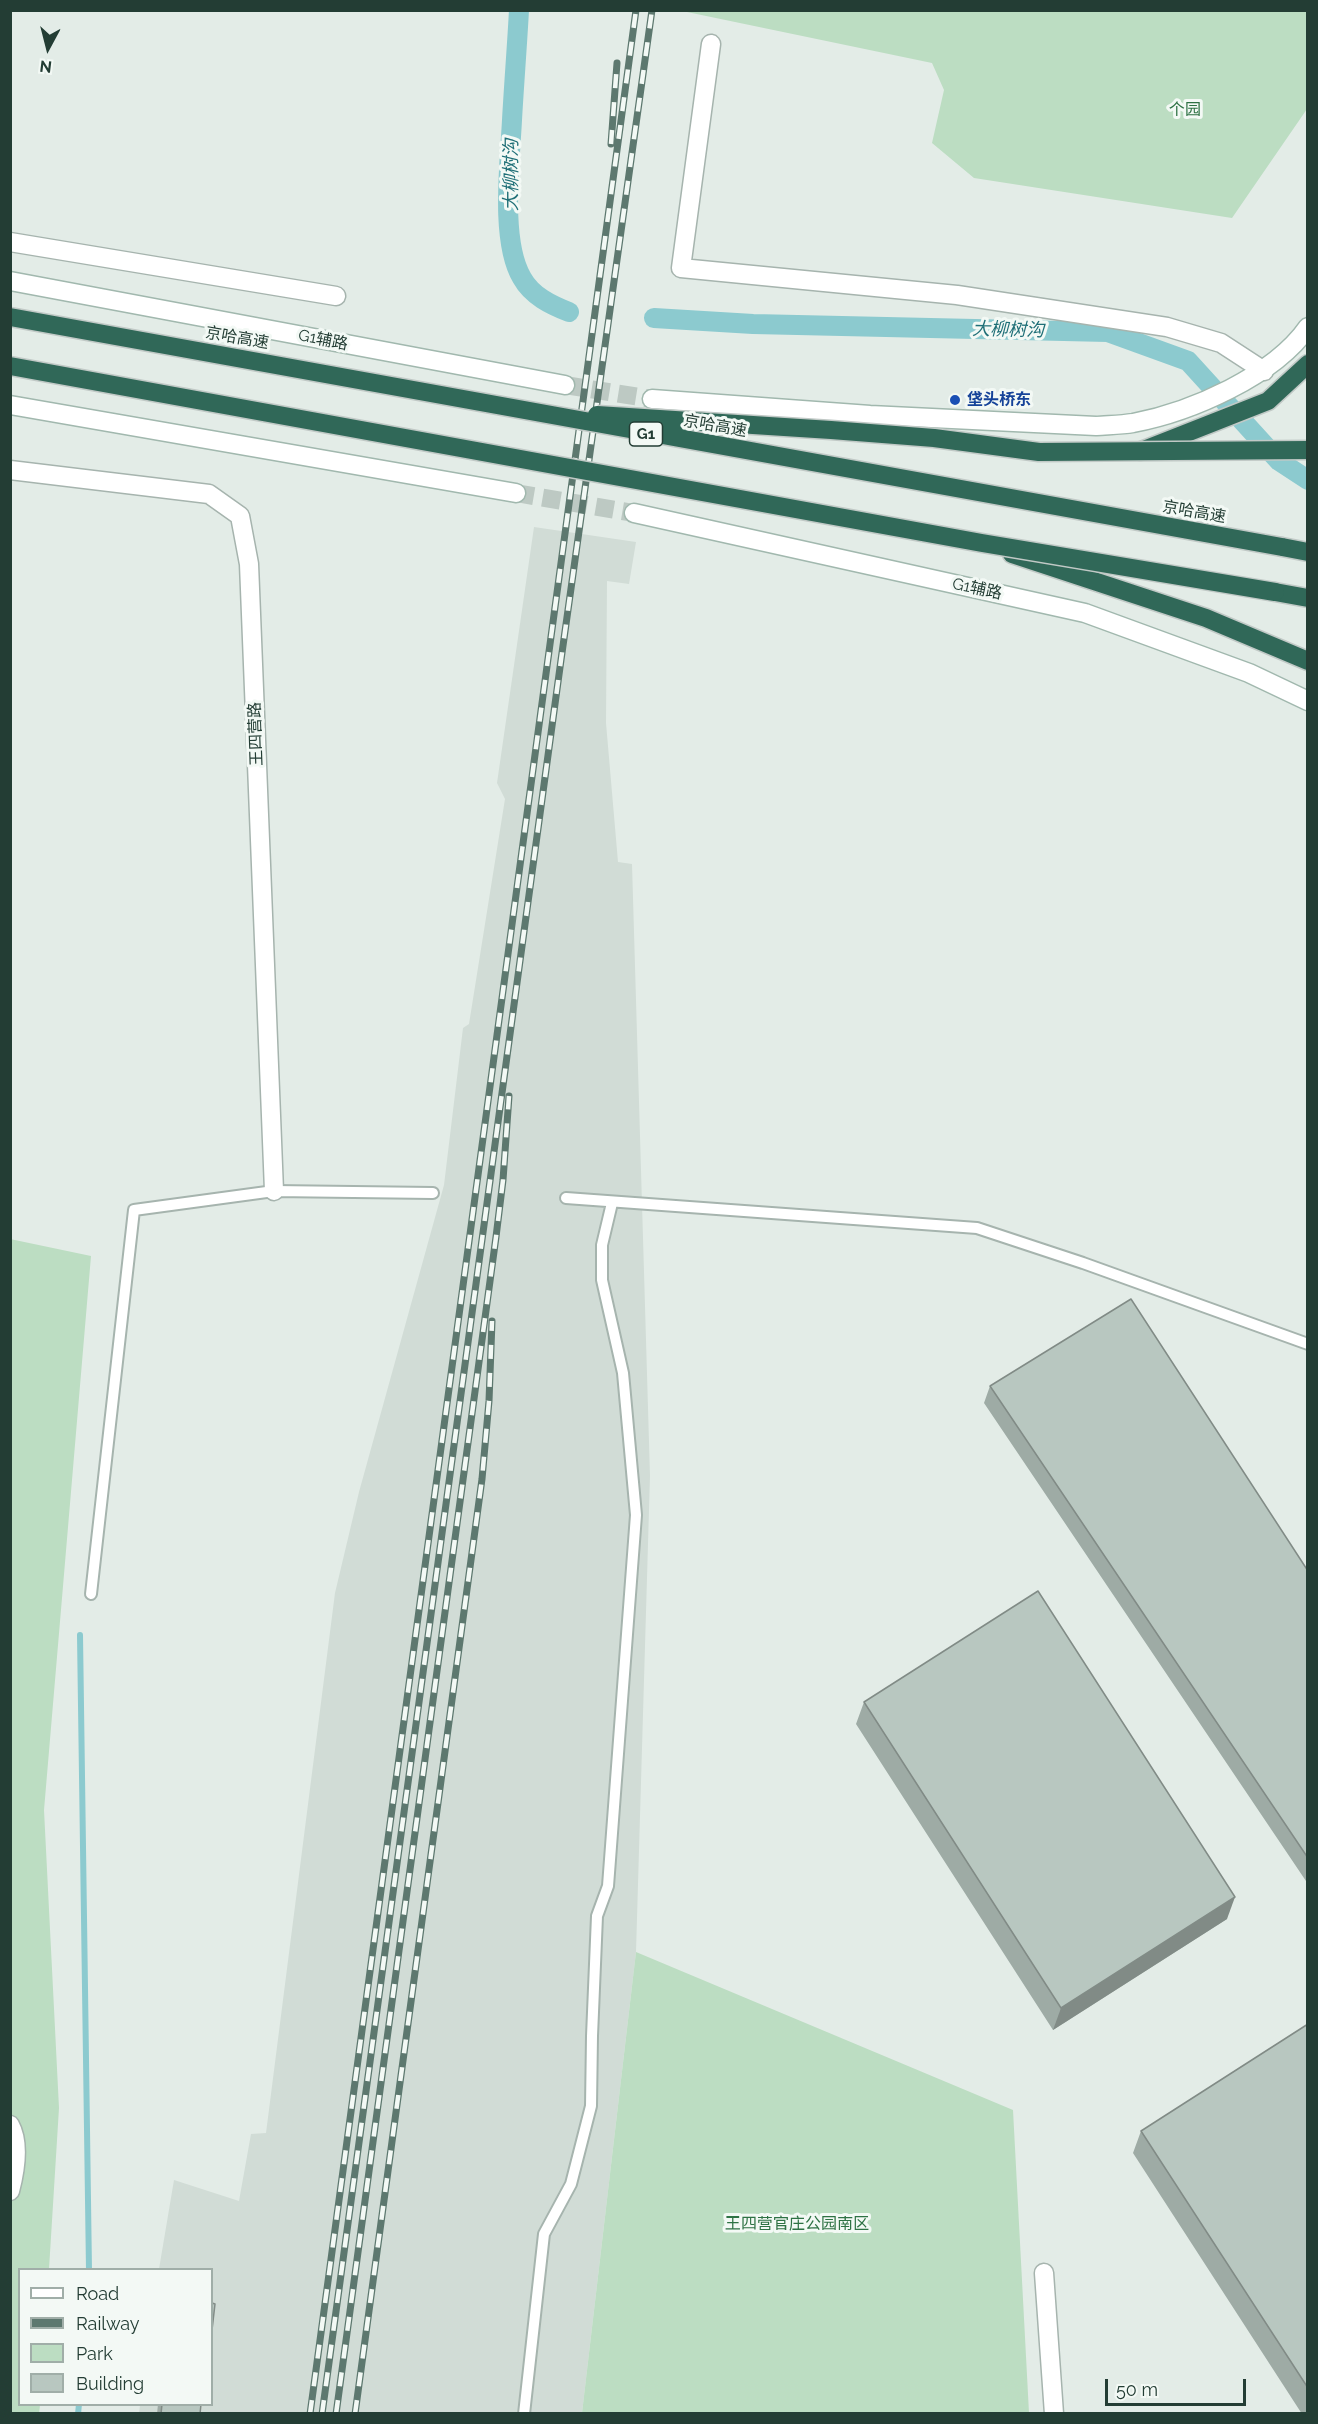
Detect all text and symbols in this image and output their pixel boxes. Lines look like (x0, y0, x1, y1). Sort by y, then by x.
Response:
north arrow (18, 18, 78, 78)
text: N (39, 56, 53, 77)
park label: 个园 (1169, 100, 1201, 120)
water label: 大柳树沟 (501, 139, 523, 211)
water label: 大柳树沟 (972, 319, 1044, 341)
street label: 京哈高速 (204, 323, 270, 353)
street label: G1辅路 (296, 326, 350, 354)
place label: 垡头桥东 (967, 390, 1031, 410)
marker: 垡头桥东 (948, 393, 962, 407)
street label: 京哈高速 (682, 411, 748, 441)
road number: G1 (630, 422, 662, 446)
street label: 京哈高速 (1161, 497, 1227, 527)
street label: G1辅路 (950, 574, 1004, 604)
street label: 王四营路 (245, 702, 267, 766)
park label: 王四营官庄公园南区 (725, 2214, 869, 2234)
legend (18, 2268, 213, 2406)
text: Road (76, 2283, 119, 2304)
text: Railway (76, 2313, 140, 2334)
text: Park (76, 2343, 113, 2364)
scale bar (1108, 2367, 1249, 2405)
text: Building (76, 2373, 144, 2394)
text: 50 m (1116, 2379, 1158, 2400)

